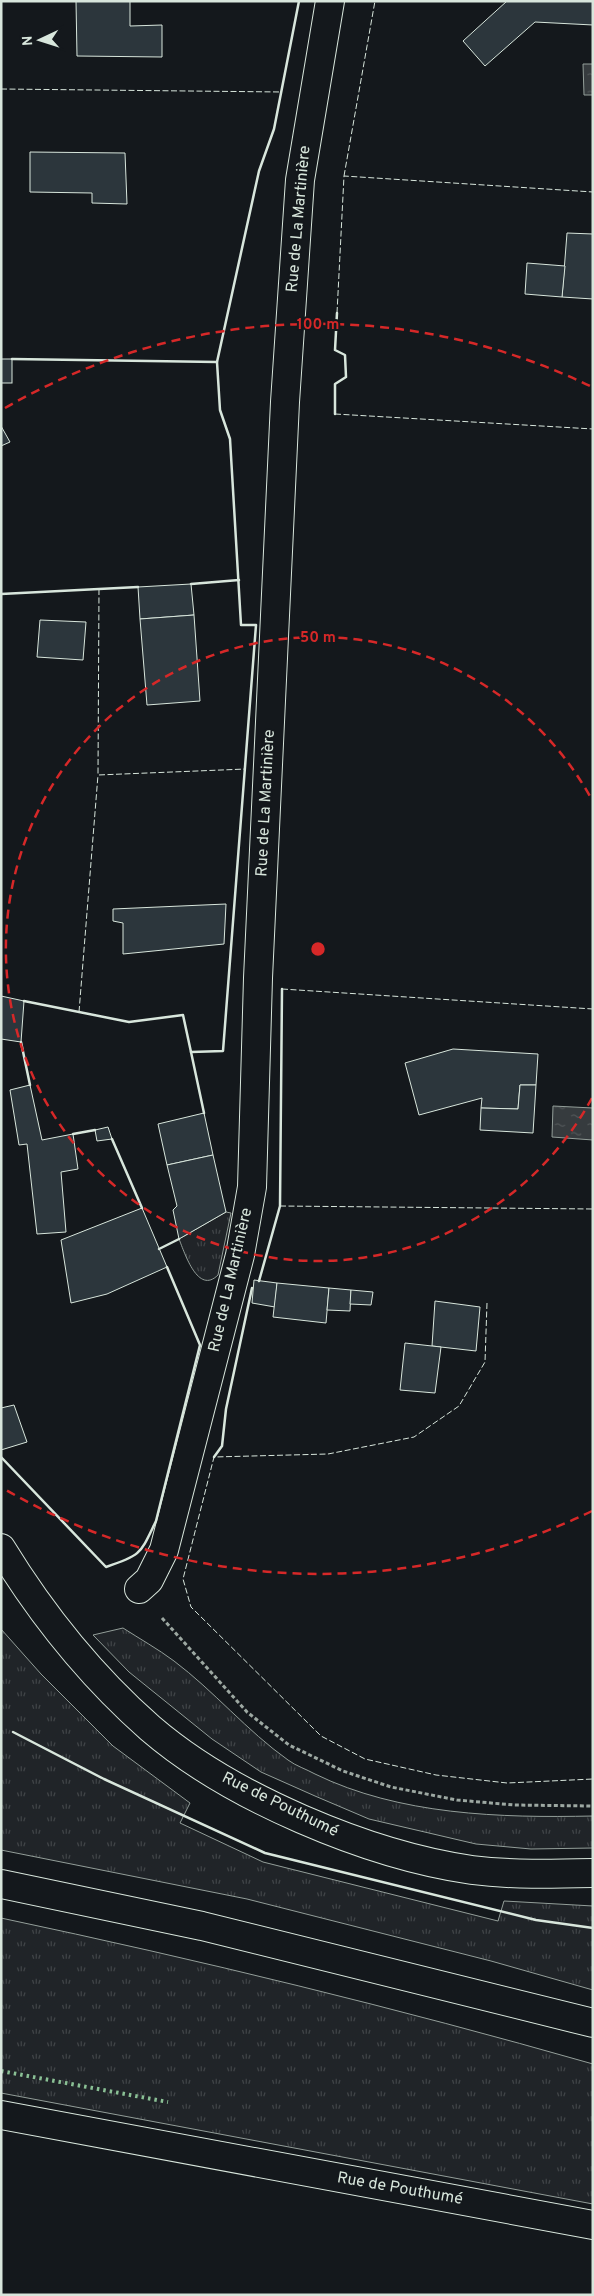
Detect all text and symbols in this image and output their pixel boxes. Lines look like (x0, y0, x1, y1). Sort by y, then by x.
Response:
north arrow (15, 15, 65, 65)
text: N (20, 35, 37, 46)
street label: Rue de La Martinière (283, 145, 315, 293)
text: 100 m (297, 316, 339, 335)
text: 50 m (300, 629, 336, 648)
street label: Rue de La Martinière (252, 729, 280, 877)
centre of rings (309, 940, 327, 958)
street label: Rue de La Martinière (205, 1206, 257, 1354)
street label: Rue de Pouthumé (218, 1768, 342, 1842)
street label: Rue de Pouthumé (336, 2168, 464, 2210)

